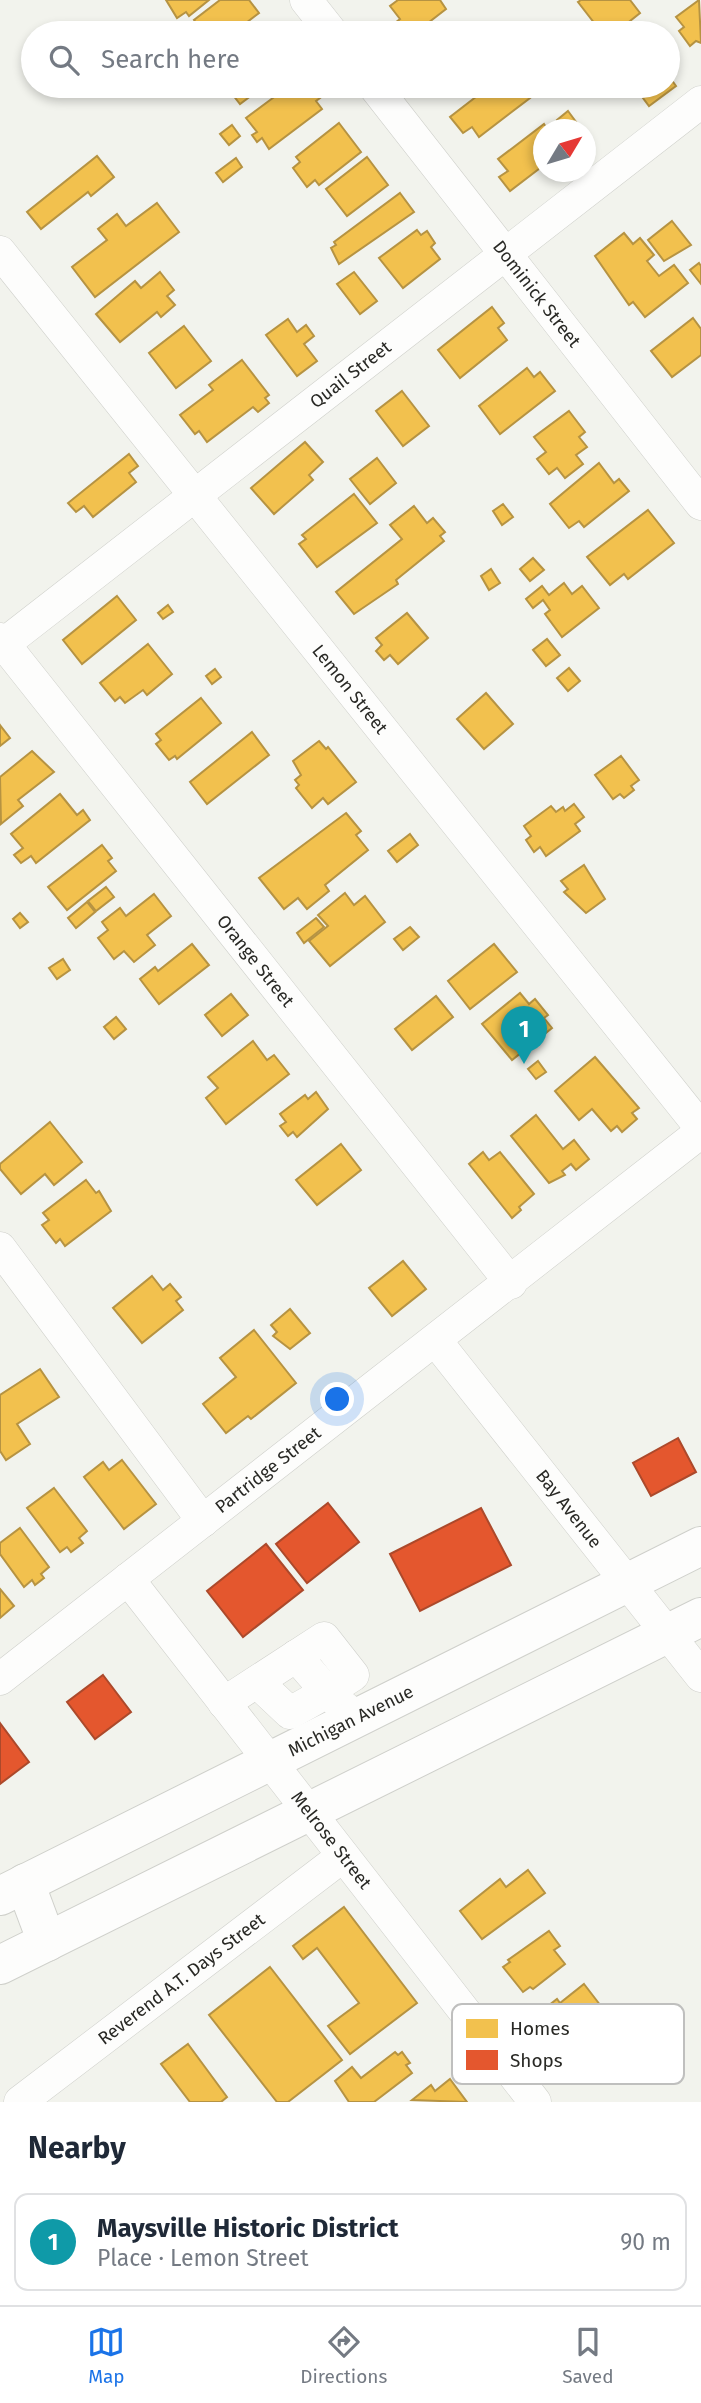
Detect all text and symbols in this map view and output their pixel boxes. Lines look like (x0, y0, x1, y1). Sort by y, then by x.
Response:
search box (21, 21, 680, 98)
icon: search (45, 41, 83, 79)
text: Search here (101, 44, 240, 75)
north arrow (533, 119, 596, 182)
street label: Dominick Street (488, 236, 586, 352)
street label: Quail Street (306, 336, 396, 413)
street label: Lemon Street (307, 640, 393, 739)
street label: Orange Street (212, 910, 299, 1012)
pin: 1 (501, 1006, 547, 1064)
your location (320, 1382, 354, 1416)
street label: Partridge Street (211, 1421, 326, 1518)
street label: Bay Avenue (531, 1465, 607, 1552)
street label: Michigan Avenue (284, 1680, 417, 1761)
street label: Melrose Street (286, 1787, 376, 1894)
street label: Reverend A.T. Days Street (94, 1908, 270, 2050)
legend (452, 2004, 684, 2084)
text: Homes (510, 2017, 570, 2040)
text: Shops (510, 2049, 563, 2072)
text: Nearby (28, 2130, 126, 2166)
text: Maysville Historic District (97, 2213, 399, 2244)
text: 1 (48, 2228, 58, 2256)
text: 90 m (620, 2228, 671, 2256)
text: Place · Lemon Street (97, 2244, 309, 2272)
tab: Map (87, 2323, 125, 2388)
tab: Directions (300, 2323, 387, 2388)
tab: Saved (562, 2323, 614, 2388)

